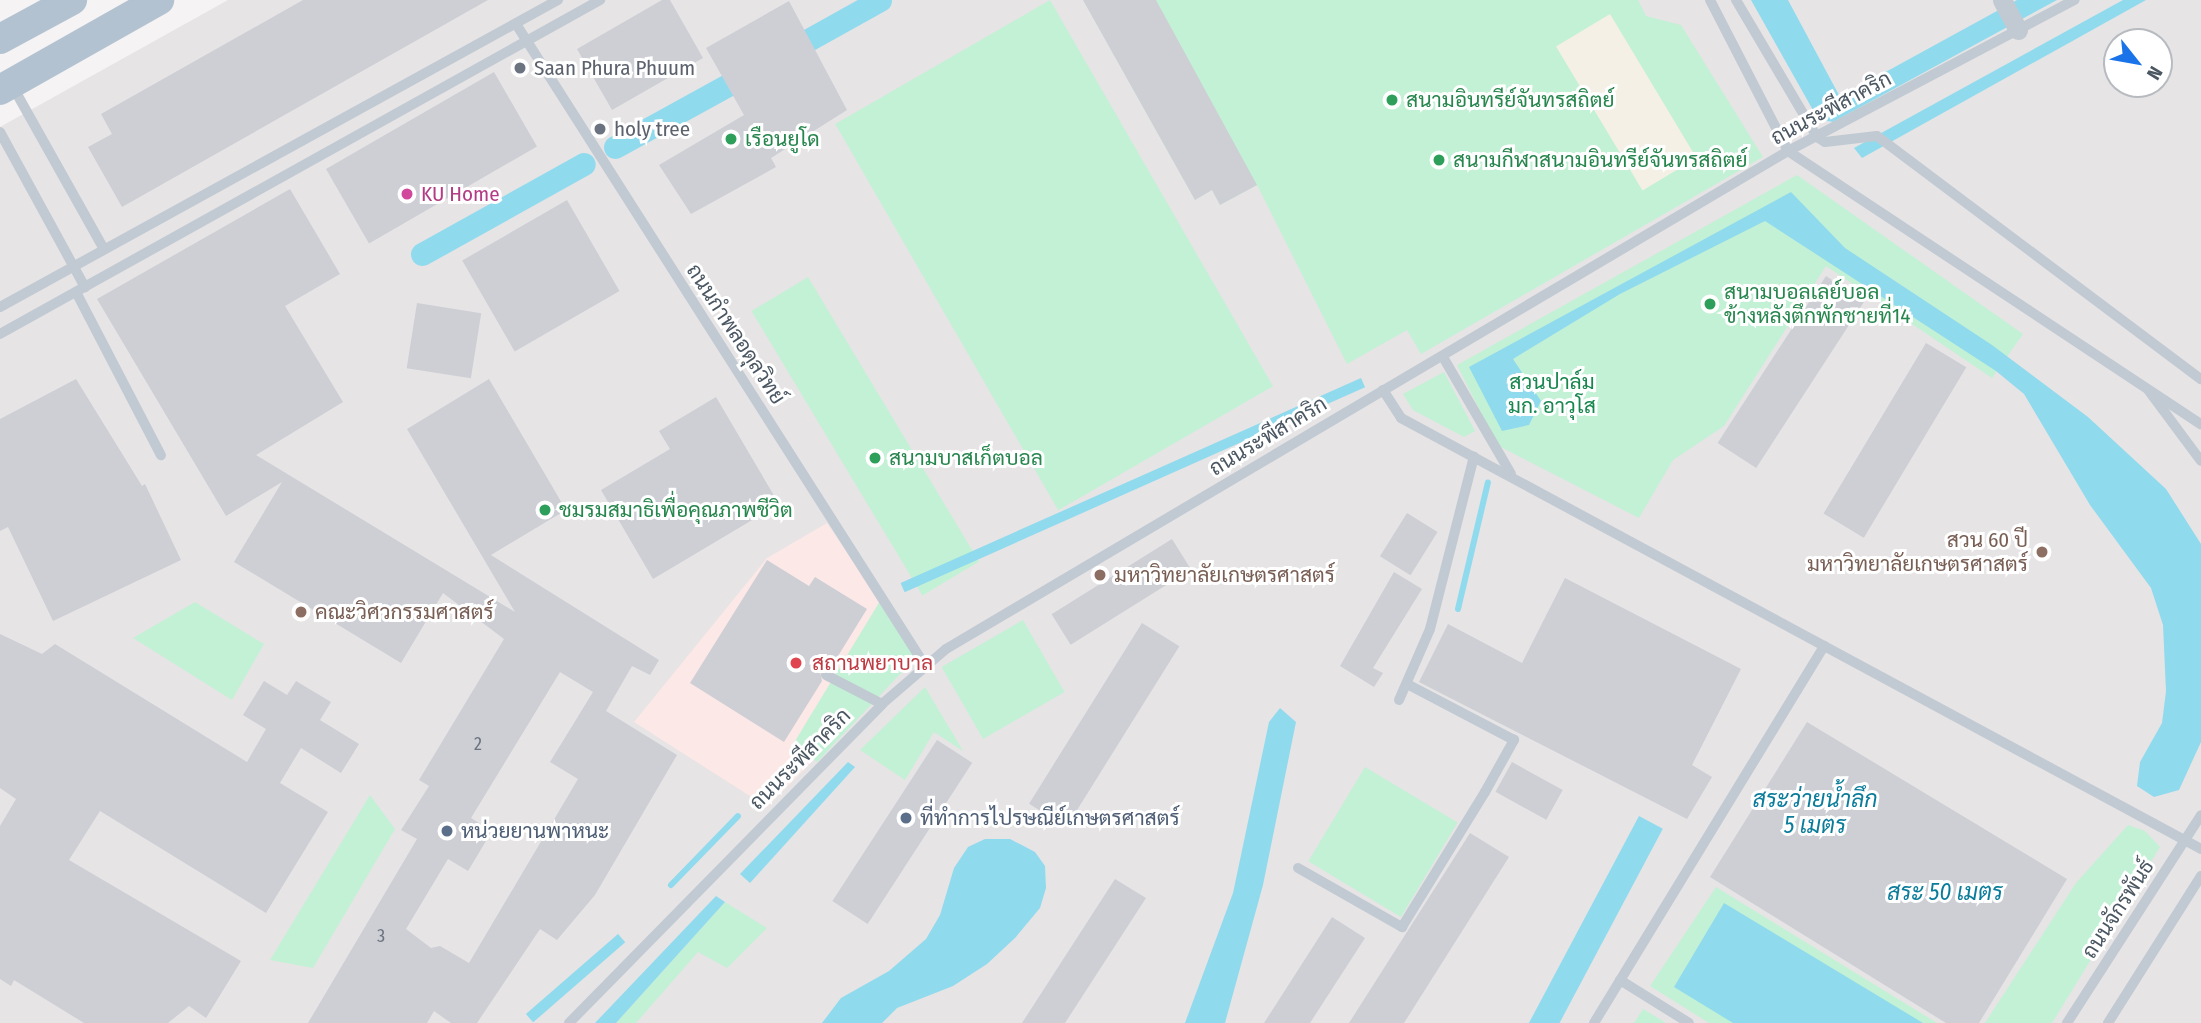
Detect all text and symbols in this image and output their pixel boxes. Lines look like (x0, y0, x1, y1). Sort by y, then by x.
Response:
north arrow (2103, 28, 2173, 98)
place label: Saan Phura Phuum (534, 55, 695, 81)
marker: Saan Phura Phuum (512, 60, 528, 76)
text: N (2142, 62, 2168, 84)
street label: ถนนระพีสาคริก (1766, 66, 1896, 150)
place label: สนามอินทรีย์จันทรสถิตย์ (1406, 87, 1614, 113)
marker: สนามอินทรีย์จันทรสถิตย์ (1384, 92, 1400, 108)
place label: holy tree (614, 116, 690, 142)
marker: holy tree (592, 121, 608, 137)
place label: เรือนยูโด (745, 126, 820, 152)
marker: เรือนยูโด (723, 131, 739, 147)
place label: สนามกีฬาสนามอินทรีย์จันทรสถิตย์ (1453, 147, 1748, 173)
marker: สนามกีฬาสนามอินทรีย์จันทรสถิตย์ (1431, 152, 1447, 168)
place label: KU Home (421, 181, 500, 207)
marker: KU Home (399, 186, 415, 202)
street label: ถนนกำพลอดุลวิทย์ (681, 259, 791, 409)
place label: สนามบอลเลย์บอล ข้างหลังตึกพักชายที่14 (1724, 279, 1910, 329)
marker: สนามบอลเลย์บอล ข้างหลังตึกพักชายที่14 (1702, 296, 1718, 312)
park label: สวนปาล์ม มก. อาวุโส (1508, 369, 1596, 419)
street label: ถนนระพีสาคริก (1205, 391, 1331, 481)
place label: สนามบาสเก็ตบอล (889, 445, 1043, 471)
marker: สนามบาสเก็ตบอล (867, 450, 883, 466)
place label: ชมรมสมาธิเพื่อคุณภาพชีวิต (559, 497, 793, 523)
marker: ชมรมสมาธิเพื่อคุณภาพชีวิต (537, 502, 553, 518)
place label: สวน 60 ปี มหาวิทยาลัยเกษตรศาสตร์ (1807, 527, 2028, 577)
marker: สวน 60 ปี มหาวิทยาลัยเกษตรศาสตร์ (2034, 544, 2050, 560)
place label: มหาวิทยาลัยเกษตรศาสตร์ (1114, 562, 1335, 588)
marker: มหาวิทยาลัยเกษตรศาสตร์ (1092, 567, 1108, 583)
place label: คณะวิศวกรรมศาสตร์ (315, 599, 494, 625)
marker: คณะวิศวกรรมศาสตร์ (293, 604, 309, 620)
place label: สถานพยาบาล (812, 650, 933, 676)
marker: สถานพยาบาล (786, 653, 806, 673)
street label: ถนนระพีสาคริก (744, 703, 856, 815)
house number: 2 (474, 733, 482, 755)
water label: สระว่ายน้ำลึก 5 เมตร (1752, 785, 1878, 839)
place label: ที่ทำการไปรษณีย์เกษตรศาสตร์ (920, 805, 1180, 831)
marker: ที่ทำการไปรษณีย์เกษตรศาสตร์ (898, 810, 914, 826)
place label: หน่วยยานพาหนะ (461, 818, 609, 844)
marker: หน่วยยานพาหนะ (439, 823, 455, 839)
street label: ถนนจักรพันธ์ (2077, 855, 2159, 963)
water label: สระ 50 เมตร (1887, 878, 2003, 906)
house number: 3 (377, 925, 385, 947)

